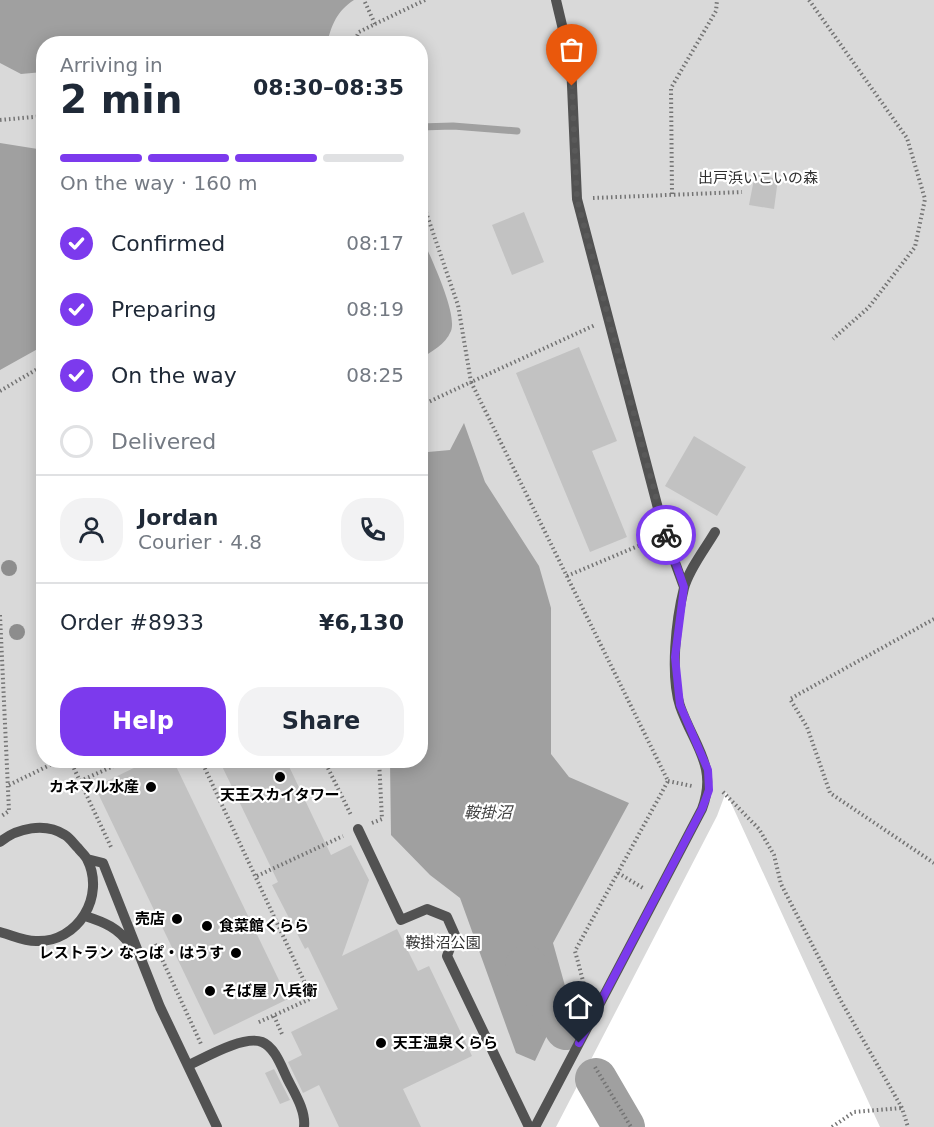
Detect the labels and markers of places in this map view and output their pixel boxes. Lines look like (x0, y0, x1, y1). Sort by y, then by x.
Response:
pin (546, 24, 597, 86)
marker: 天王スカイタワー (273, 770, 287, 784)
place label: カネマル水産 (49, 778, 139, 796)
marker: カネマル水産 (144, 780, 158, 794)
place label: 天王スカイタワー (220, 786, 340, 804)
place label: 売店 (135, 910, 165, 928)
marker: 売店 (170, 912, 184, 926)
place label: 食菜館くらら (219, 917, 309, 935)
marker: 食菜館くらら (200, 919, 214, 933)
place label: レストラン なっぱ・はうす (39, 944, 224, 962)
marker: レストラン なっぱ・はうす (229, 946, 243, 960)
pin (553, 981, 604, 1043)
place label: そば屋 八兵衛 (222, 982, 317, 1000)
marker: そば屋 八兵衛 (203, 984, 217, 998)
place label: 天王温泉くらら (393, 1034, 498, 1052)
marker: 天王温泉くらら (374, 1036, 388, 1050)

